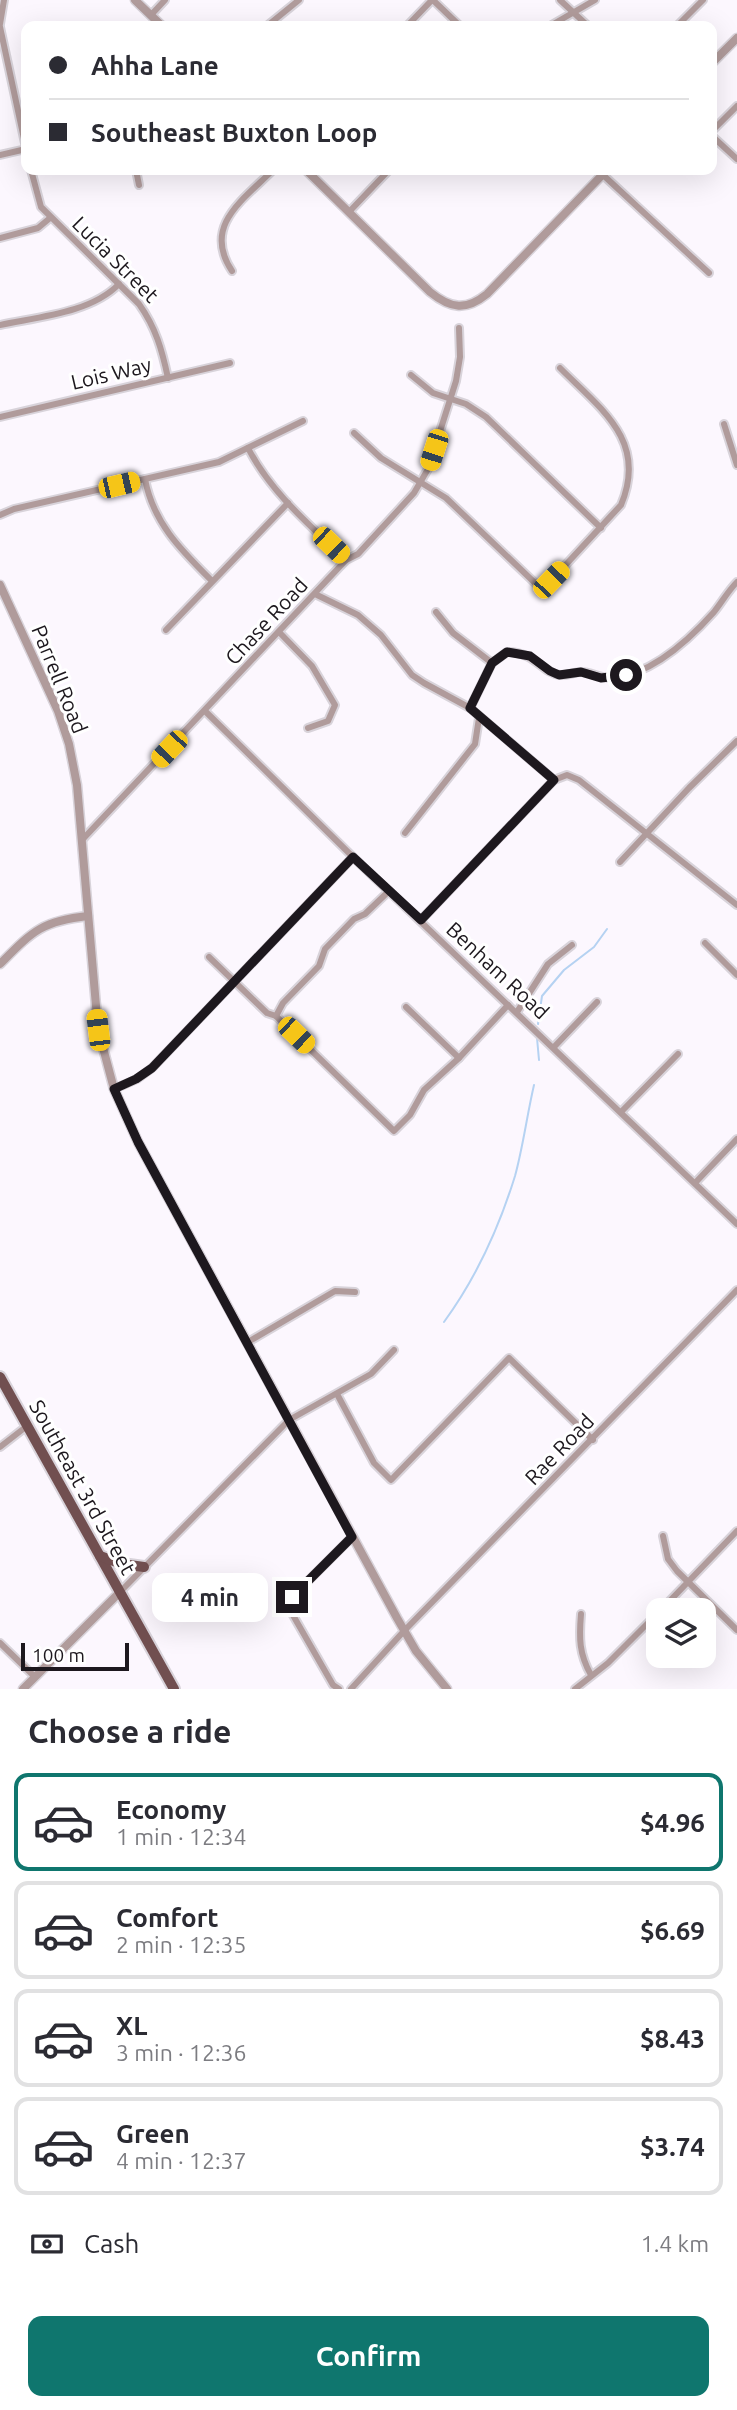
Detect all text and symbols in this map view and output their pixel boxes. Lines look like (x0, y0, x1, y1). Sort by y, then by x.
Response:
text: Ahha Lane (91, 51, 219, 80)
text: Southeast Buxton Loop (91, 118, 377, 147)
street label: Lucia Street (68, 211, 164, 307)
street label: Lois Way (68, 352, 154, 394)
car (418, 427, 451, 473)
car (97, 470, 142, 500)
car (309, 523, 354, 567)
car (529, 558, 574, 602)
street label: Chase Road (220, 573, 312, 669)
street label: Parrell Road (27, 621, 93, 737)
route start (610, 659, 642, 691)
car (147, 726, 192, 772)
street label: Benham Road (442, 917, 554, 1023)
car (86, 1008, 111, 1052)
car (274, 1013, 319, 1057)
street label: Southeast 3rd Street (25, 1396, 141, 1578)
street label: Rae Road (520, 1409, 598, 1489)
callout: 4 min (152, 1572, 268, 1622)
route end (276, 1581, 308, 1613)
text: 4 min (181, 1585, 239, 1610)
map controls (646, 1598, 716, 1668)
button: layers (646, 1598, 716, 1668)
scale bar (21, 1640, 130, 1672)
text: 100 m (32, 1644, 85, 1666)
text: Choose a ride (28, 1713, 231, 1749)
icon: car (32, 1791, 95, 1854)
text: Economy (116, 1795, 226, 1824)
text: $4.96 (640, 1808, 705, 1837)
text: 1 min · 12:34 (116, 1824, 247, 1849)
icon: car (32, 1899, 95, 1962)
text: Comfort (116, 1903, 219, 1932)
text: $6.69 (640, 1916, 705, 1945)
text: 2 min · 12:35 (116, 1932, 247, 1957)
icon: car (32, 2007, 95, 2070)
text: XL (116, 2011, 147, 2040)
text: $8.43 (640, 2024, 705, 2053)
text: 3 min · 12:36 (116, 2040, 247, 2065)
icon: car (32, 2115, 95, 2178)
text: Green (116, 2119, 190, 2148)
text: $3.74 (640, 2132, 705, 2161)
text: 4 min · 12:37 (116, 2148, 247, 2173)
icon: cash (28, 2225, 66, 2263)
text: Cash (84, 2229, 139, 2258)
text: 1.4 km (641, 2231, 709, 2256)
button: Confirm (28, 2316, 709, 2396)

